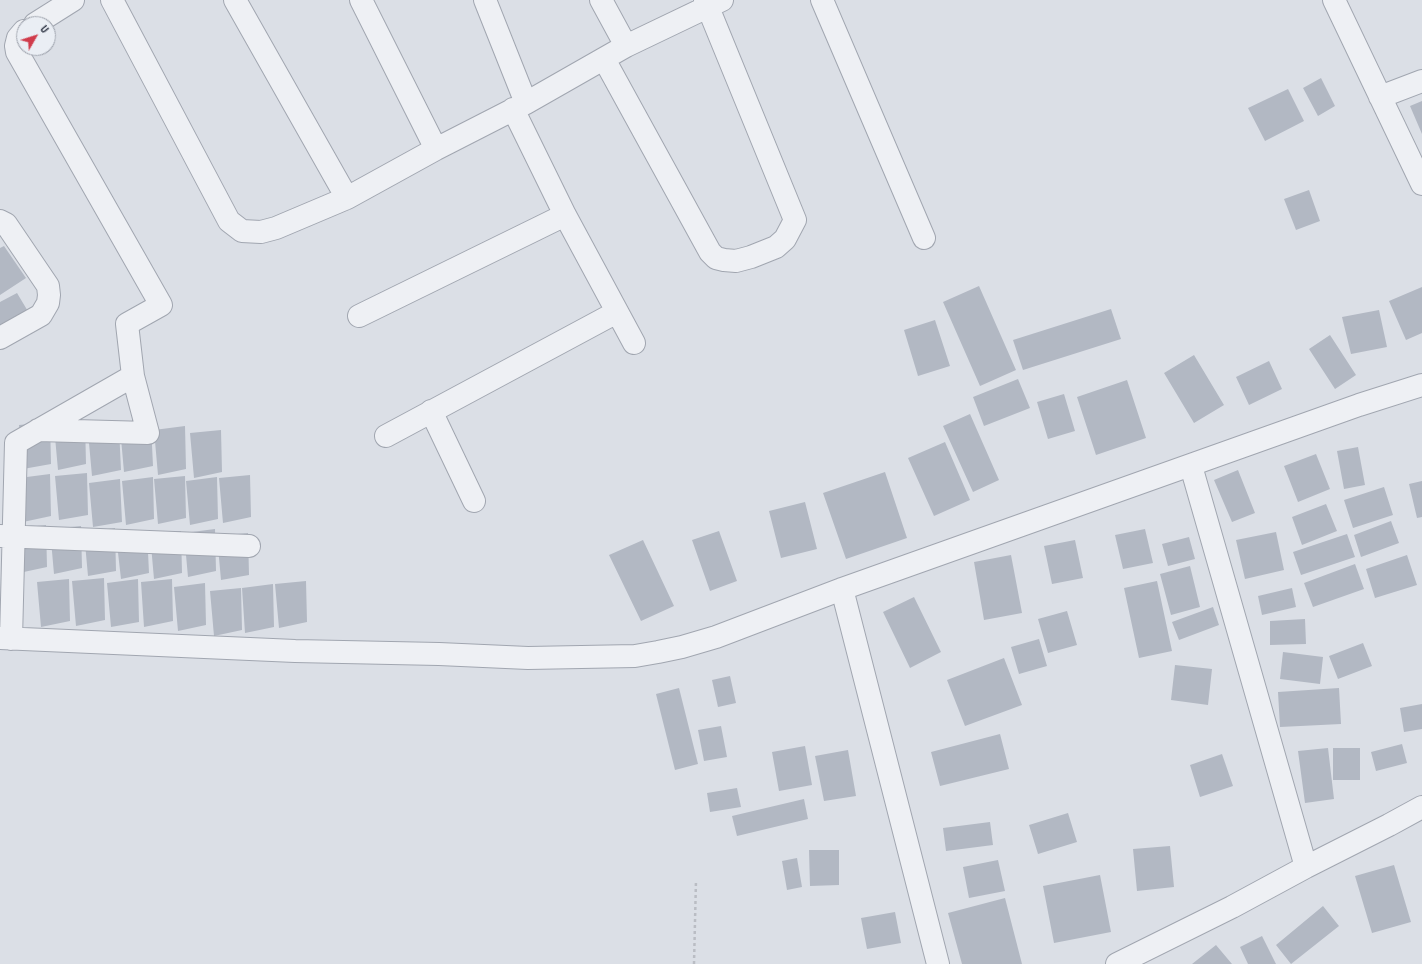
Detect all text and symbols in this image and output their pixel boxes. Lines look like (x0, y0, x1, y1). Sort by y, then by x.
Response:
north arrow (16, 16, 56, 56)
text: U (37, 22, 52, 36)

